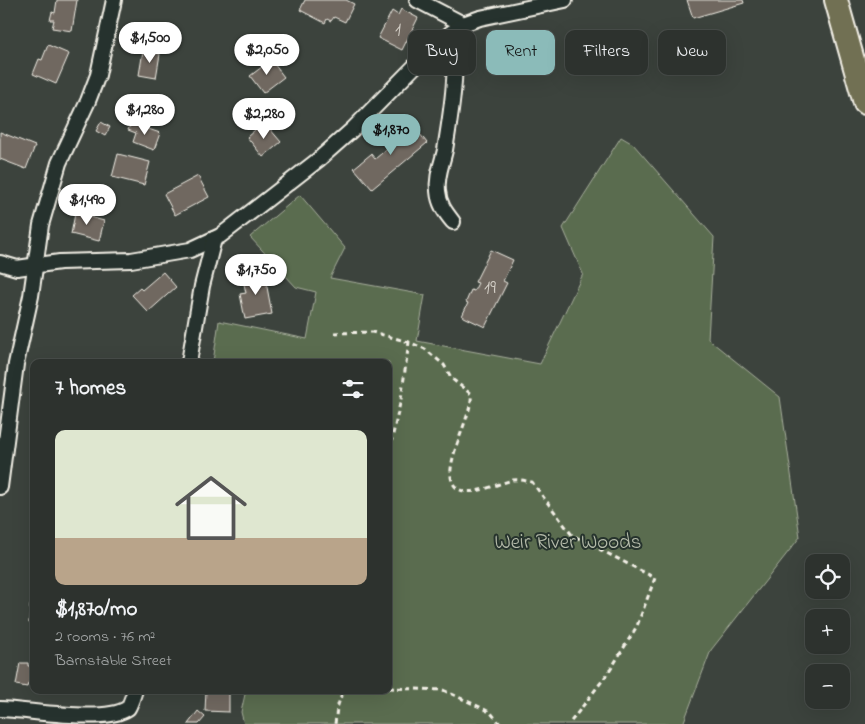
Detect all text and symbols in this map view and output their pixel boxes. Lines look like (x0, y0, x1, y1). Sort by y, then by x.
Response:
house number: 1 (395, 17, 401, 44)
pin: $1,500 (109, 22, 191, 64)
text: $1,500 (130, 26, 170, 50)
chip: Buy (408, 30, 476, 75)
chip: Rent (486, 30, 555, 75)
chip: Filters (565, 30, 648, 75)
chip: New (658, 30, 726, 75)
pin: $2,050 (226, 34, 308, 76)
text: $2,050 (245, 38, 289, 62)
pin: $1,280 (104, 94, 186, 136)
text: $1,280 (126, 98, 164, 122)
pin: $2,280 (223, 98, 305, 140)
text: $2,280 (243, 102, 285, 126)
pin: $1,870 (350, 114, 432, 156)
text: $1,870 (372, 118, 410, 142)
pin: $1,490 (46, 184, 128, 226)
text: $1,490 (69, 188, 105, 212)
pin: $1,750 (215, 254, 297, 296)
text: $1,750 (236, 258, 276, 282)
house number: 19 (484, 275, 496, 302)
text: 7 homes (55, 374, 126, 404)
icon: filters (339, 375, 367, 403)
icon: home (166, 463, 256, 553)
park label: Weir River Woods (494, 528, 642, 558)
map controls (805, 554, 850, 709)
button: locate (805, 554, 850, 599)
text: $1,870/mo (55, 595, 137, 625)
button: + (805, 609, 850, 654)
text: 2 rooms · 76 m² (55, 625, 155, 649)
text: Barnstable Street (55, 649, 172, 673)
button: − (805, 664, 850, 709)

